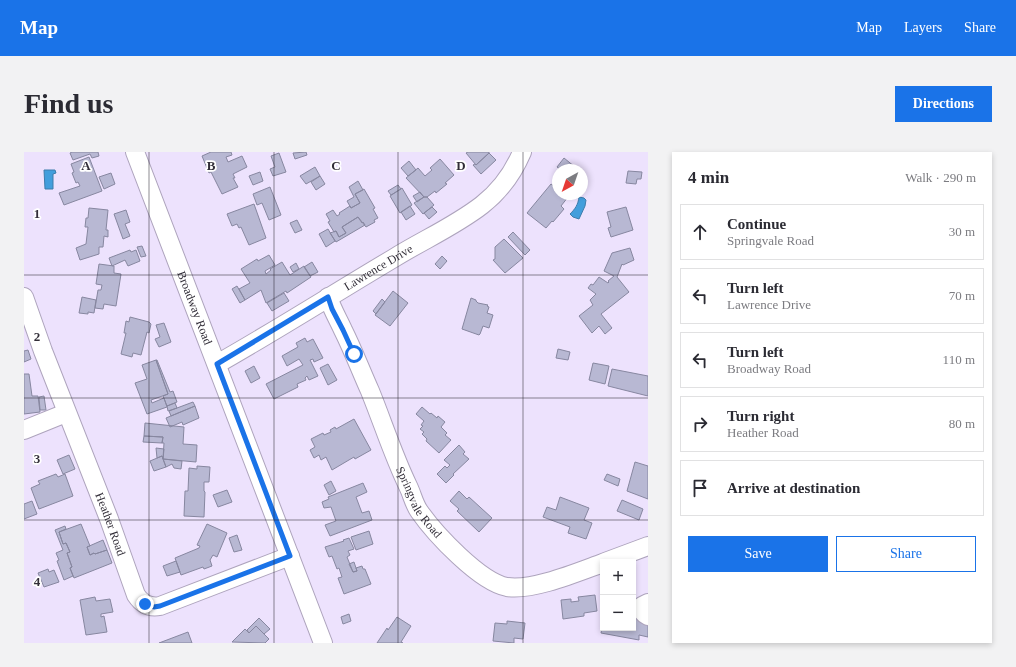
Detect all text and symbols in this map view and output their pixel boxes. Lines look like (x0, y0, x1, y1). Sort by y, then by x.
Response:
text: Map (20, 17, 58, 38)
text: Map (856, 20, 882, 35)
text: Layers (904, 20, 942, 35)
text: Share (964, 20, 996, 35)
button: Directions (895, 86, 992, 122)
text: Find us (24, 88, 114, 119)
text: A (81, 158, 91, 173)
text: B (207, 158, 216, 173)
text: C (331, 158, 341, 173)
text: D (456, 158, 466, 173)
north arrow (552, 164, 588, 200)
text: 4 min (688, 168, 729, 187)
text: Walk · 290 m (905, 170, 976, 185)
text: 1 (34, 206, 40, 221)
text: Continue (727, 216, 786, 232)
icon: ahead (689, 221, 711, 243)
text: 30 m (949, 224, 975, 239)
text: Springvale Road (727, 233, 814, 248)
street label: Lawrence Drive (341, 242, 415, 293)
street label: Broadway Road (174, 269, 215, 347)
text: Turn left (727, 280, 784, 296)
icon: left (689, 285, 711, 307)
text: 70 m (949, 288, 975, 303)
text: Lawrence Drive (727, 297, 811, 312)
text: 2 (34, 329, 40, 344)
text: Turn left (727, 344, 784, 360)
route start (345, 345, 363, 363)
icon: left (689, 349, 711, 371)
text: 110 m (943, 352, 975, 367)
text: Broadway Road (727, 361, 811, 376)
text: Turn right (727, 408, 794, 424)
icon: right (689, 413, 711, 435)
text: 80 m (949, 416, 975, 431)
text: Heather Road (727, 425, 799, 440)
text: 3 (34, 451, 41, 466)
street label: Springvale Road (393, 465, 445, 541)
icon: arrive (689, 477, 711, 499)
text: Arrive at destination (727, 480, 860, 496)
street label: Heather Road (92, 490, 128, 558)
button: Save (688, 536, 828, 572)
button: Share (836, 536, 976, 572)
map controls (600, 559, 636, 631)
button: + (600, 559, 636, 595)
text: 4 (34, 574, 41, 589)
route end (136, 595, 154, 613)
button: − (600, 595, 636, 631)

